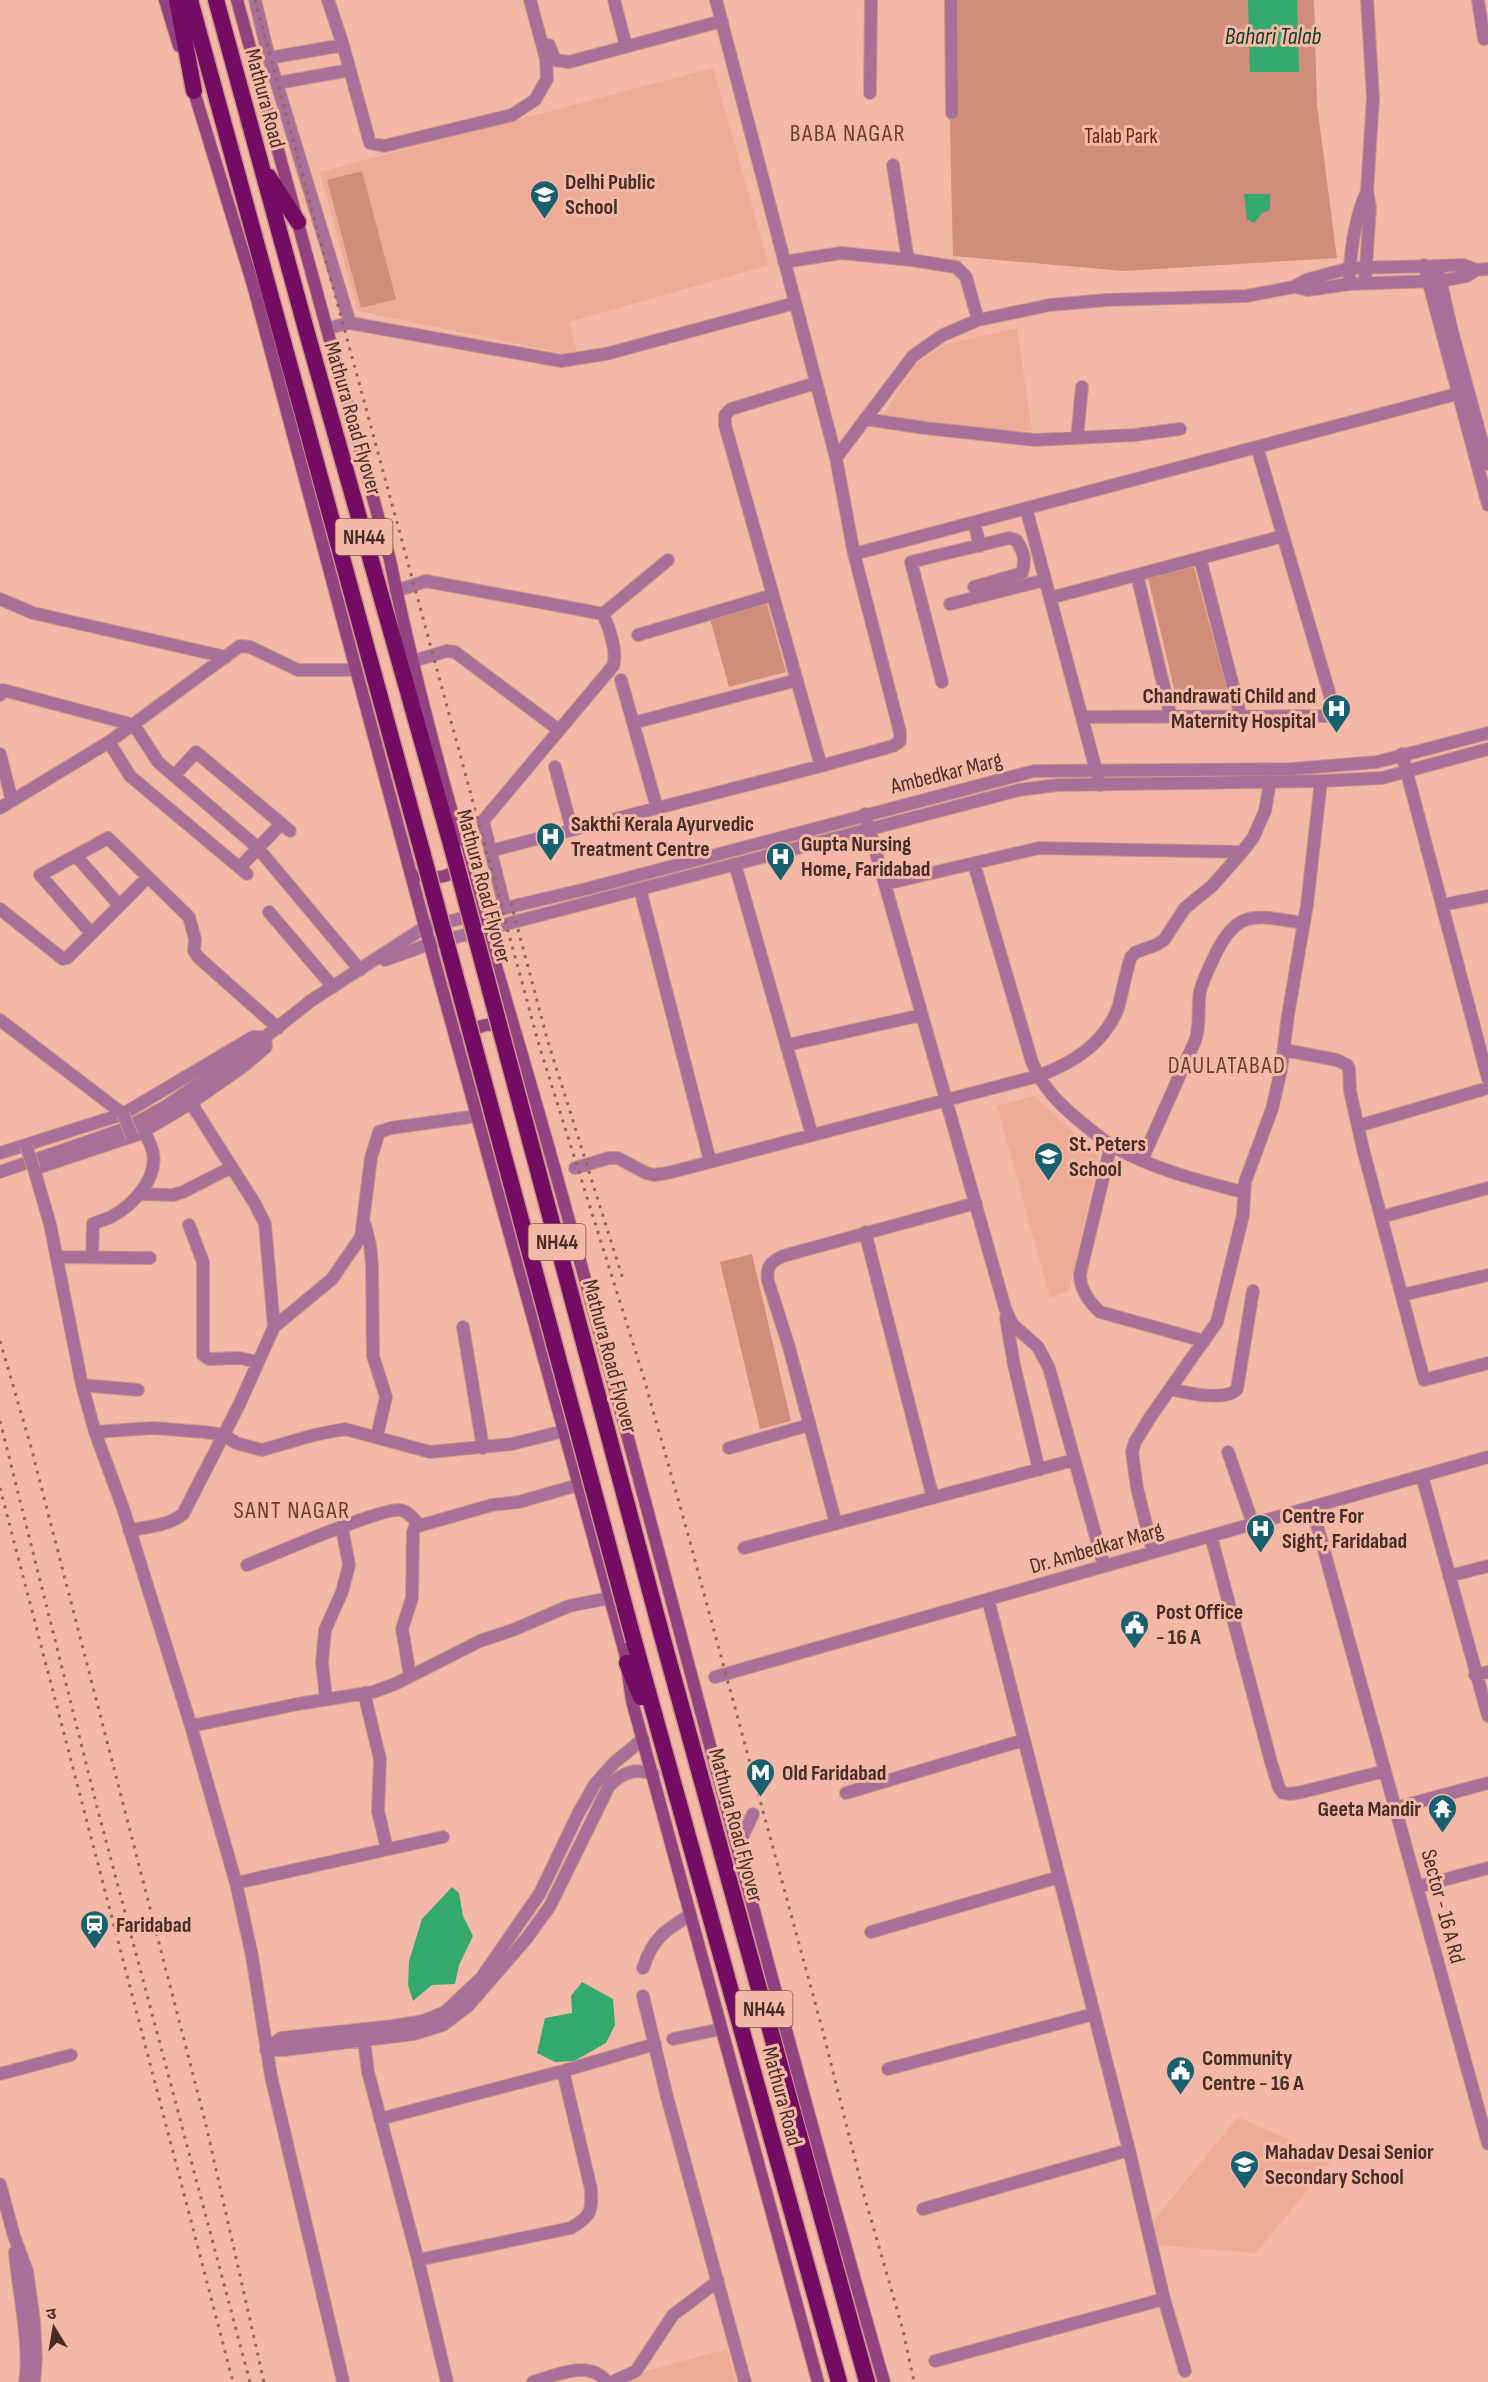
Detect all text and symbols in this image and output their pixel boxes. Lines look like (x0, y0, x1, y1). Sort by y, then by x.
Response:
water label: Bahari Talab (1225, 22, 1321, 51)
street label: Mathura Road (238, 46, 291, 151)
district label: BABA NAGAR (790, 119, 906, 148)
park label: Talab Park (1084, 123, 1158, 150)
place label: Delhi Public School (565, 169, 656, 221)
school or university icon: Delhi Public School (528, 178, 560, 220)
street label: Mathura Road Flyover (318, 339, 387, 498)
road number: NH44 (336, 519, 392, 555)
place label: Chandrawati Child and Maternity Hospital (1143, 683, 1316, 735)
hospital icon: Chandrawati Child and Maternity Hospital (1321, 692, 1353, 734)
street label: Ambedkar Marg (887, 747, 1005, 801)
street label: Mathura Road Flyover (450, 807, 517, 966)
place label: Sakthi Kerala Ayurvedic Treatment Centre (571, 811, 754, 863)
hospital icon: Sakthi Kerala Ayurvedic Treatment Centre (534, 820, 566, 862)
place label: Gupta Nursing Home, Faridabad (801, 831, 930, 883)
hospital icon: Gupta Nursing Home, Faridabad (764, 840, 796, 882)
district label: DAULATABAD (1168, 1051, 1286, 1080)
place label: St. Peters School (1069, 1131, 1146, 1183)
school or university icon: St. Peters School (1032, 1140, 1064, 1182)
road number: NH44 (528, 1224, 586, 1260)
street label: Mathura Road Flyover (576, 1277, 643, 1436)
district label: SANT NAGAR (233, 1496, 351, 1525)
place label: Centre For Sight, Faridabad (1282, 1503, 1407, 1555)
hospital icon: Centre For Sight, Faridabad (1245, 1512, 1277, 1554)
street label: Dr. Ambedkar Marg (1027, 1516, 1166, 1580)
place label: Post Office - 16 A (1156, 1599, 1243, 1651)
public building icon: Post Office - 16 A (1119, 1608, 1151, 1650)
street label: Mathura Road Flyover (702, 1746, 769, 1905)
metro station icon: Old Faridabad (745, 1756, 777, 1798)
place label: Old Faridabad (782, 1760, 886, 1787)
temple icon: Geeta Mandir (1426, 1792, 1458, 1834)
place label: Geeta Mandir (1317, 1796, 1421, 1823)
street label: Sector - 16 A Rd (1414, 1846, 1471, 1966)
station icon: Faridabad (79, 1908, 111, 1950)
place label: Faridabad (116, 1912, 191, 1939)
road number: NH44 (736, 1991, 792, 2027)
street label: Mathura Road (755, 2044, 808, 2149)
place label: Community Centre - 16 A (1202, 2045, 1304, 2097)
public building icon: Community Centre - 16 A (1165, 2054, 1197, 2096)
place label: Mahadav Desai Senior Secondary School (1265, 2139, 1434, 2191)
school or university icon: Mahadav Desai Senior Secondary School (1228, 2148, 1260, 2190)
north arrow (24, 2298, 84, 2358)
text: उ (45, 2304, 58, 2325)

